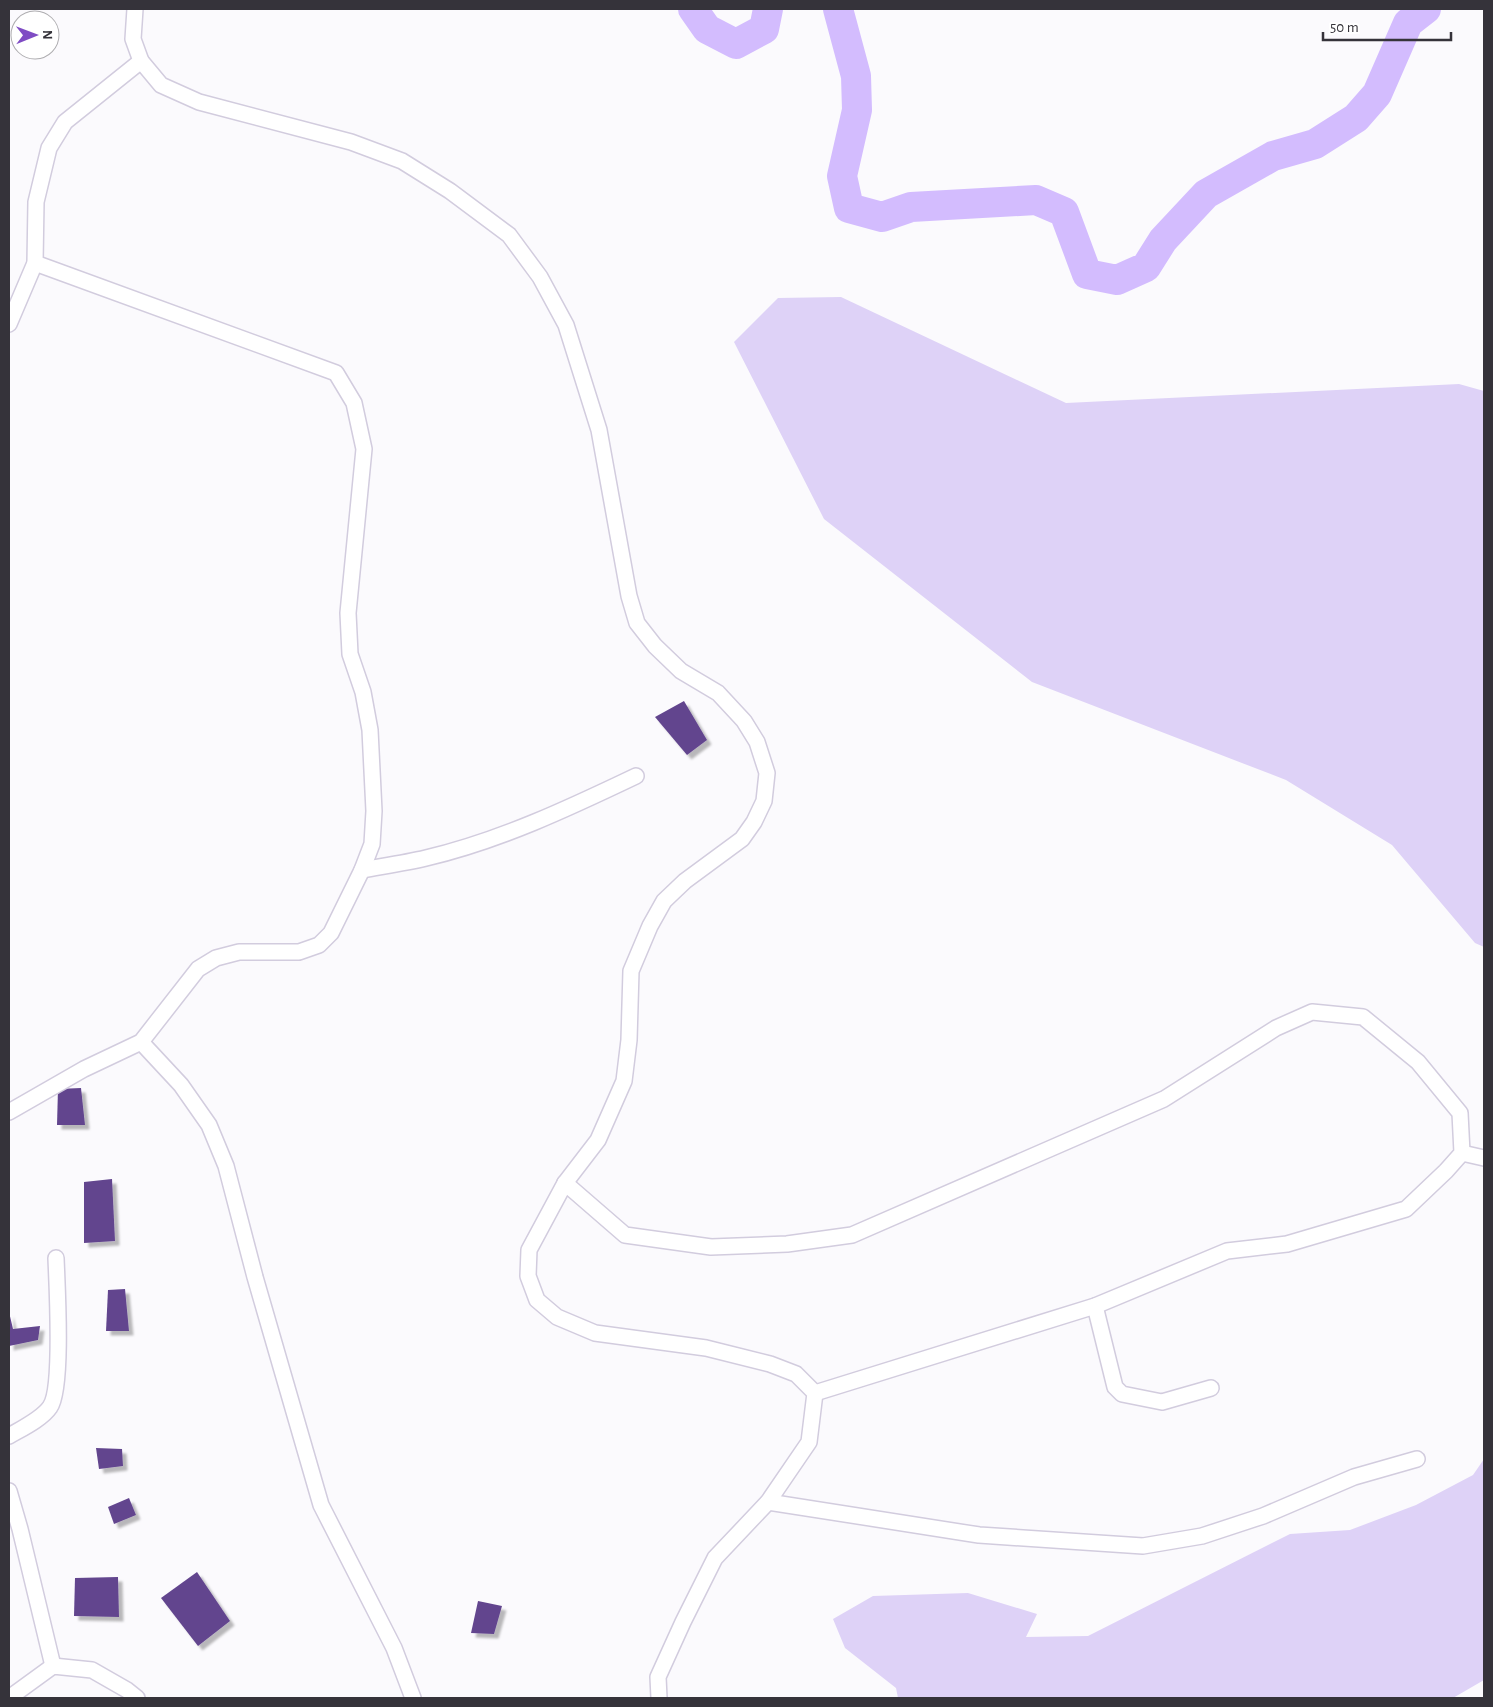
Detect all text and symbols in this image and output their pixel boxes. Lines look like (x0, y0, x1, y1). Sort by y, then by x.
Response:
north arrow (10, 10, 60, 60)
scale bar (1323, 10, 1450, 42)
text: 50 m (1330, 20, 1359, 35)
text: N (40, 30, 54, 40)

